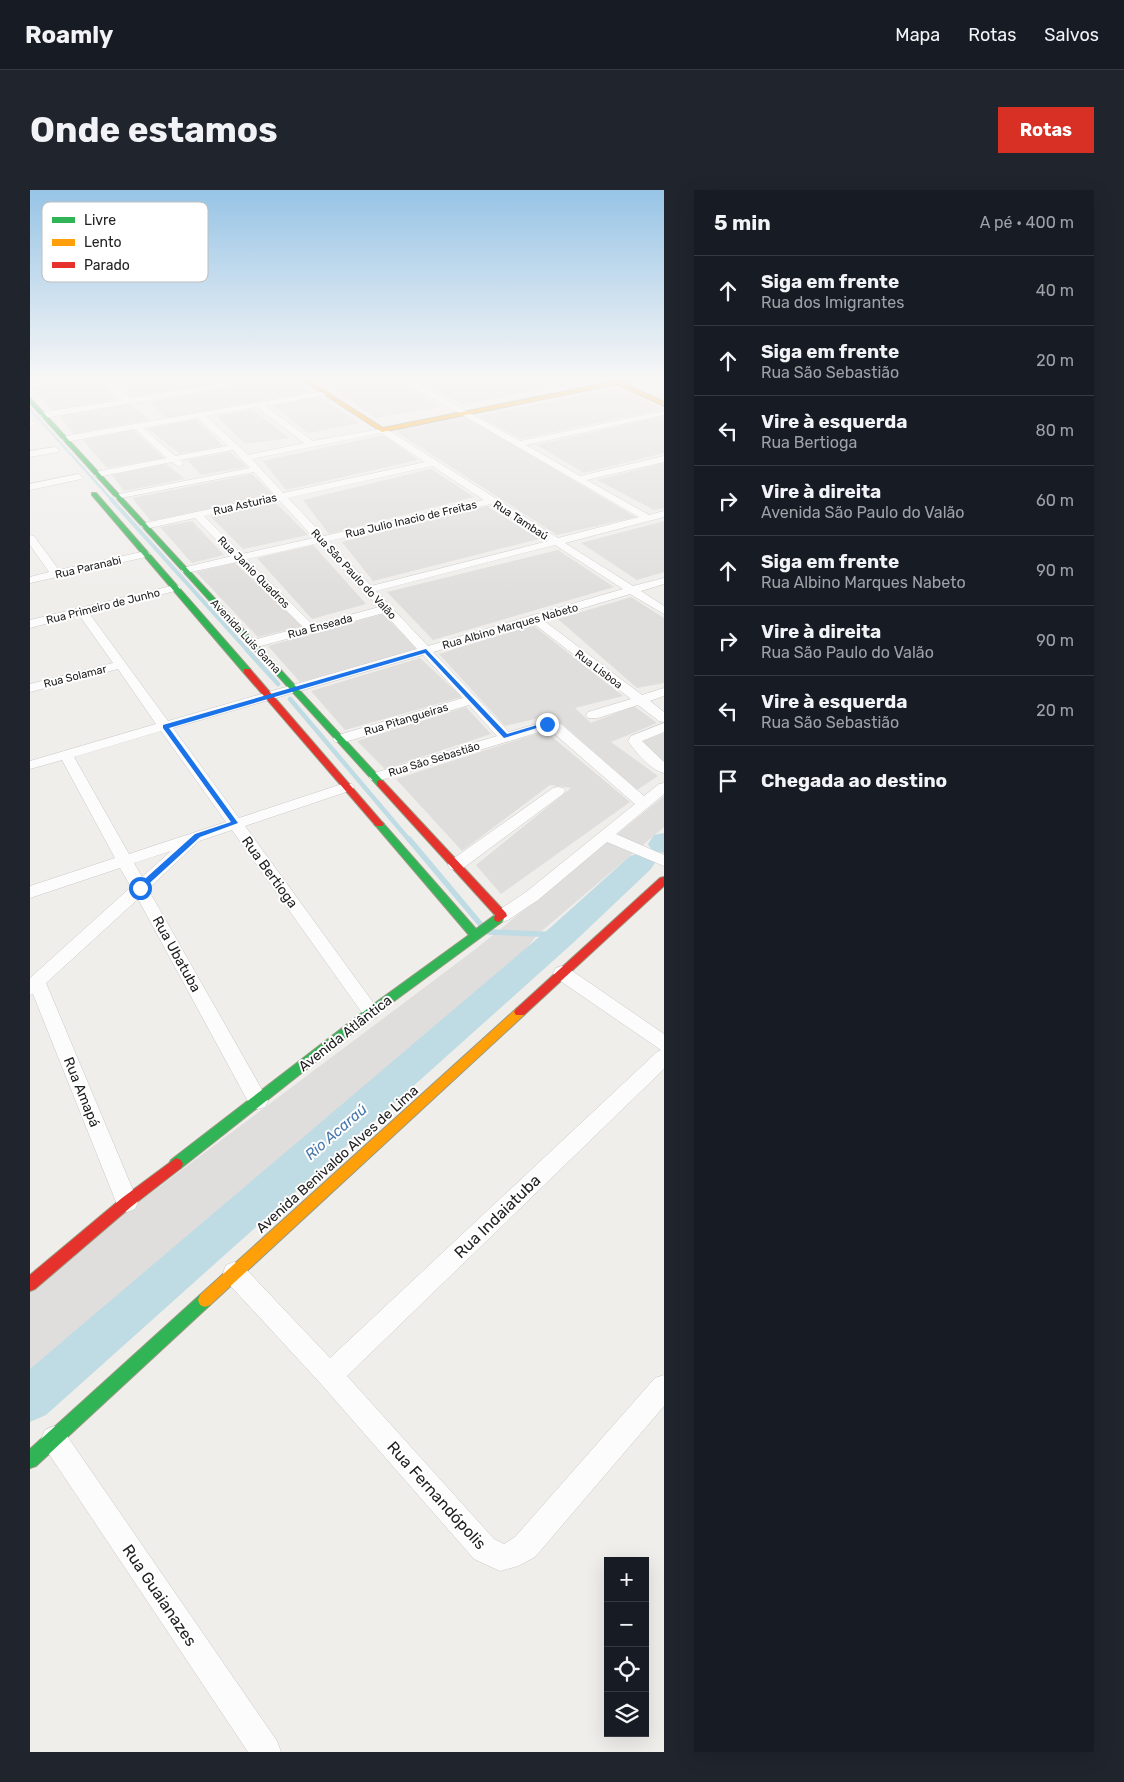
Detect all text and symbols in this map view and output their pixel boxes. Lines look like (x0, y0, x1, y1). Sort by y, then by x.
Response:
text: Roamly (25, 21, 113, 49)
text: Mapa (895, 24, 940, 46)
text: Rotas (968, 24, 1016, 46)
text: Salvos (1044, 24, 1099, 46)
button: Rotas (998, 107, 1094, 153)
text: Onde estamos (30, 109, 278, 151)
legend (42, 202, 208, 282)
text: 5 min (714, 210, 771, 235)
text: Livre (84, 212, 116, 229)
text: A pé · 400 m (980, 213, 1074, 232)
text: Lento (84, 234, 121, 251)
text: Parado (84, 257, 130, 274)
text: Siga em frente (761, 270, 899, 293)
icon: ahead (714, 277, 742, 305)
text: 40 m (1036, 281, 1074, 300)
text: Rua dos Imigrantes (761, 293, 904, 312)
text: Siga em frente (761, 340, 899, 363)
icon: ahead (714, 347, 742, 375)
text: 20 m (1036, 351, 1074, 370)
text: Rua São Sebastião (761, 363, 899, 382)
text: Vire à esquerda (761, 410, 908, 433)
icon: left (714, 417, 742, 445)
text: 80 m (1036, 421, 1074, 440)
text: Rua Bertioga (761, 433, 857, 452)
text: Vire à direita (761, 480, 881, 503)
icon: right (714, 487, 742, 515)
street label: Rua Asturias (212, 491, 278, 518)
text: 60 m (1036, 491, 1074, 510)
street label: Rua Julio Inacio de Freitas (344, 498, 478, 541)
street label: Rua Tambaú (491, 498, 551, 543)
text: Avenida São Paulo do Valão (761, 503, 965, 522)
street label: Rua São Paulo do Valão (308, 526, 399, 622)
street label: Rua Janio Quadros (215, 534, 293, 611)
text: Siga em frente (761, 550, 899, 573)
street label: Rua Paranabi (54, 554, 123, 581)
icon: ahead (714, 557, 742, 585)
text: 90 m (1036, 561, 1074, 580)
text: Rua Albino Marques Nabeto (761, 573, 966, 592)
street label: Rua Primeiro de Junho (45, 586, 161, 627)
street label: Avenida Luis Gama (208, 597, 283, 676)
street label: Rua Albino Marques Nabeto (441, 601, 580, 652)
street label: Rua Enseada (286, 612, 354, 641)
text: Vire à direita (761, 620, 881, 643)
icon: right (714, 627, 742, 655)
text: 90 m (1036, 631, 1074, 650)
text: Rua São Paulo do Valão (761, 643, 934, 662)
street label: Rua Lisboa (572, 647, 625, 691)
street label: Rua Solamar (42, 662, 109, 691)
text: Vire à esquerda (761, 690, 908, 713)
icon: left (714, 697, 742, 725)
street label: Rua Pitangueiras (363, 700, 450, 738)
text: 20 m (1036, 701, 1074, 720)
route end (536, 713, 559, 736)
text: Rua São Sebastião (761, 713, 899, 732)
street label: Rua São Sebastião (387, 739, 482, 780)
icon: arrive (714, 767, 742, 795)
text: Chegada ao destino (761, 769, 947, 792)
street label: Rua Bertioga (238, 833, 301, 911)
route start (129, 877, 152, 900)
street label: Rua Ubatuba (149, 913, 204, 995)
street label: Avenida Atlântica (295, 992, 395, 1075)
street label: Rua Amapá (60, 1055, 103, 1130)
street label: Avenida Benivaldo Alves de Lima (253, 1082, 422, 1237)
water label: Rio Acaraú (301, 1100, 371, 1164)
street label: Rua Indaiatuba (450, 1171, 544, 1262)
street label: Rua Fernandópolis (383, 1437, 490, 1553)
street label: Rua Guaianazes (119, 1541, 201, 1650)
map controls (604, 1557, 649, 1737)
button: + (604, 1557, 649, 1602)
button: − (604, 1602, 649, 1647)
button: locate (604, 1647, 649, 1692)
button: layers (604, 1692, 649, 1737)

